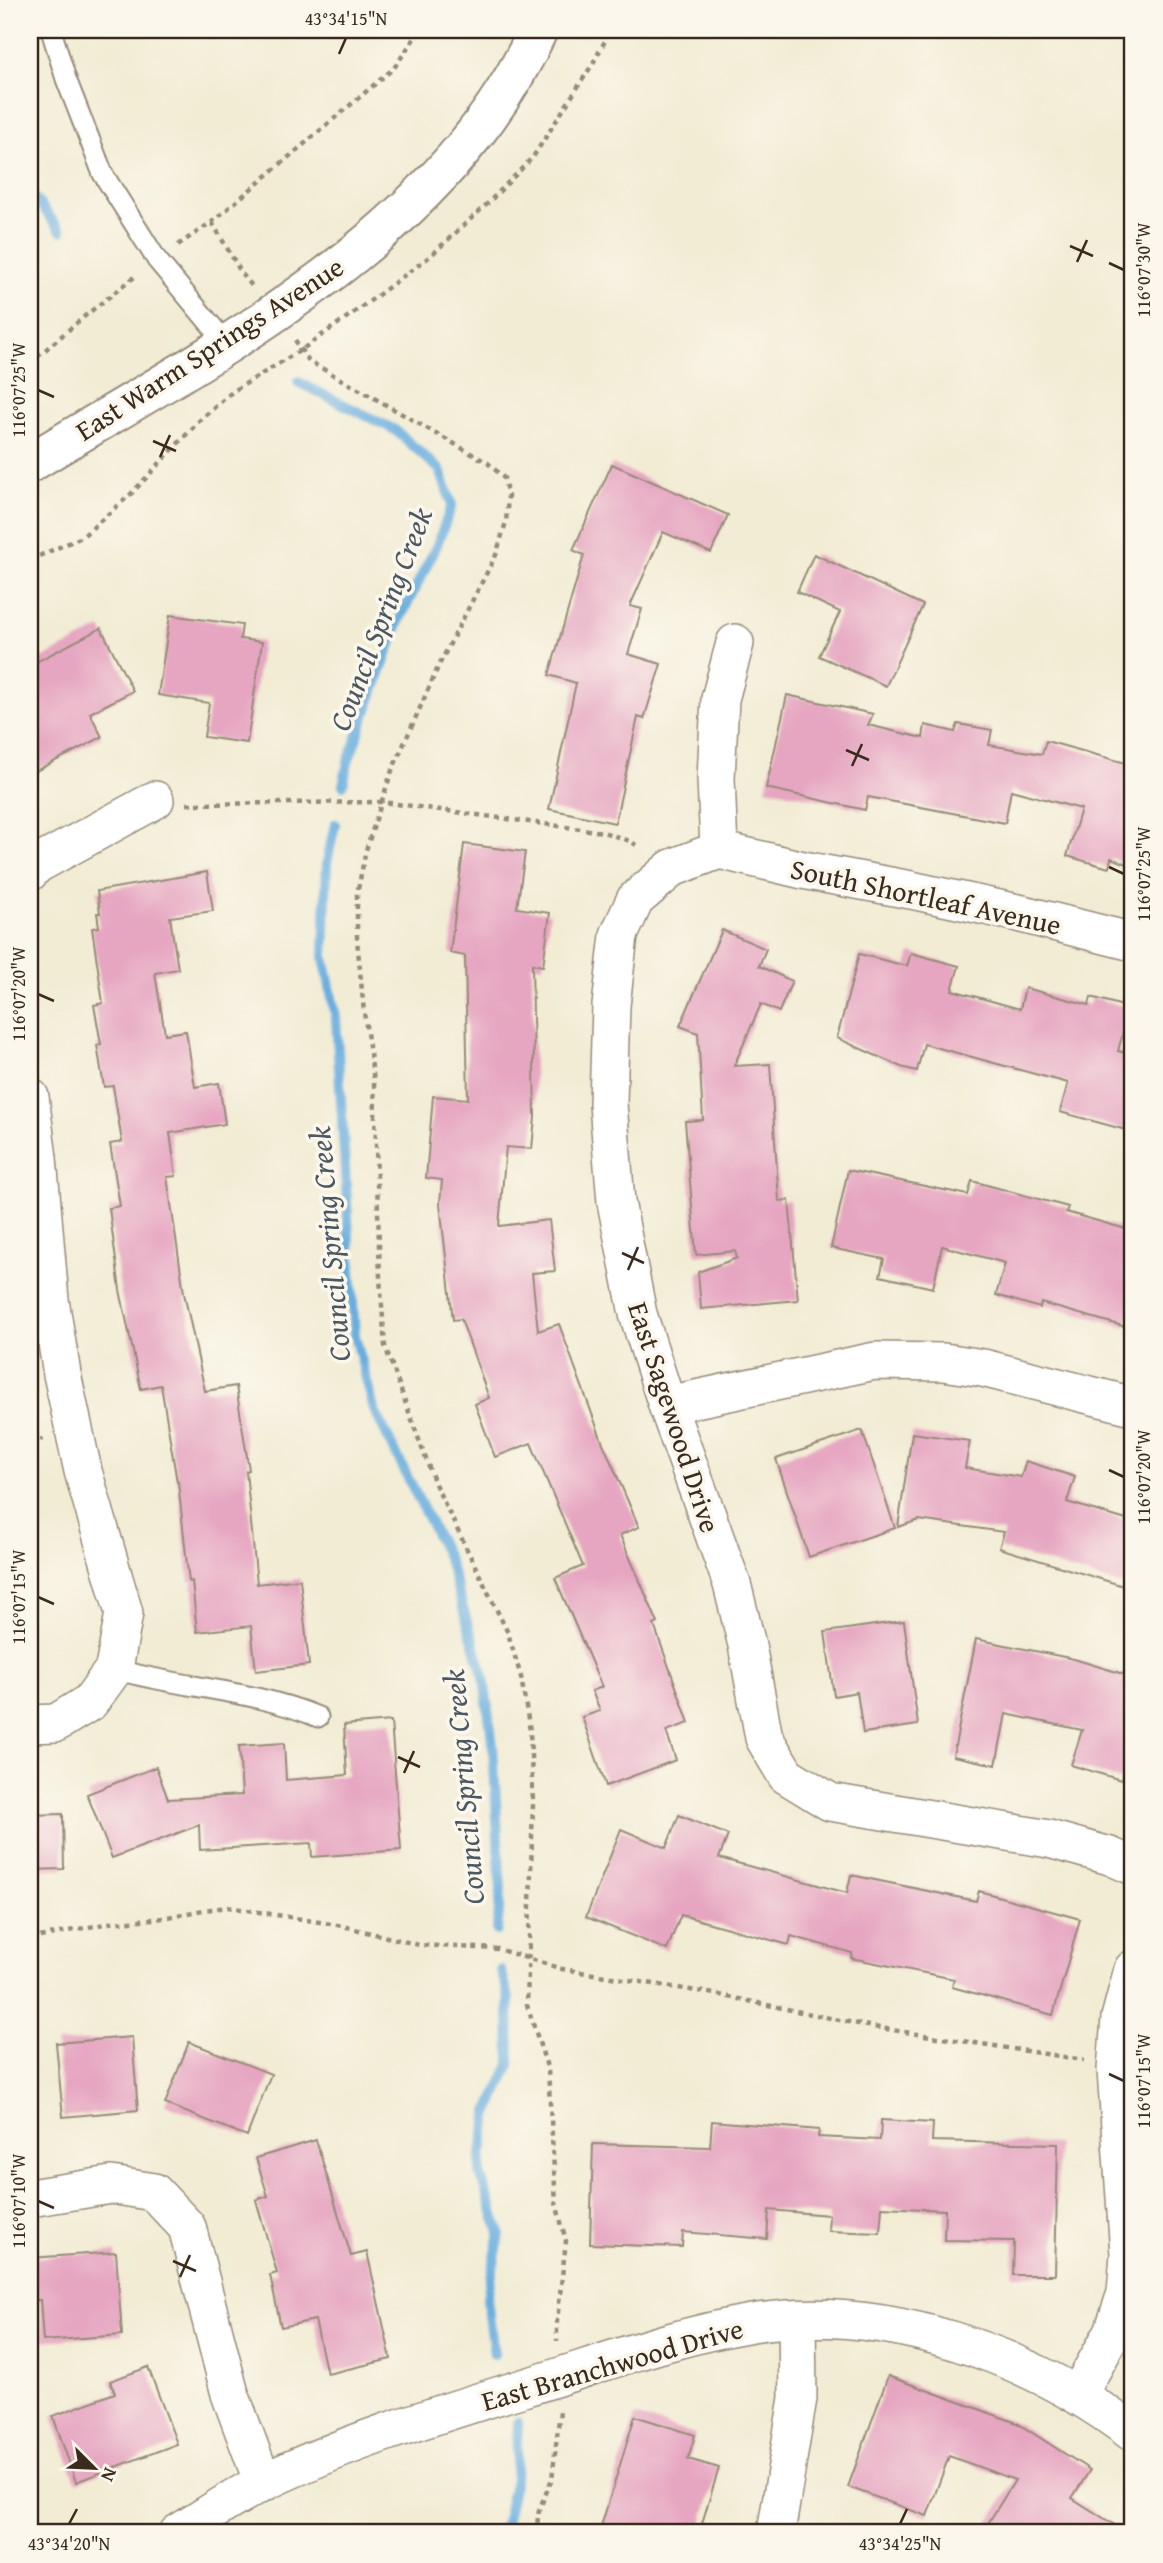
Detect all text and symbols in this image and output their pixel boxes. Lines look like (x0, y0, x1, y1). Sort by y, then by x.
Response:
text: 43°34'15"N (305, 5, 388, 32)
text: 116°07'30"W (1130, 222, 1157, 317)
street label: East Warm Springs Avenue (67, 246, 351, 450)
text: 116°07'25"W (5, 342, 32, 437)
water label: Council Spring Creek (317, 501, 443, 737)
text: 116°07'25"W (1130, 826, 1157, 921)
street label: South Shortleaf Avenue (787, 847, 1065, 945)
text: 116°07'20"W (5, 946, 32, 1041)
water label: Council Spring Creek (297, 1124, 361, 1363)
street label: East Sagewood Drive (618, 1296, 732, 1538)
text: 116°07'20"W (1130, 1429, 1157, 1524)
text: 116°07'15"W (5, 1549, 32, 1644)
water label: Council Spring Creek (431, 1667, 495, 1906)
text: 116°07'15"W (1130, 2033, 1157, 2128)
text: 116°07'10"W (5, 2153, 32, 2248)
street label: East Branchwood Drive (476, 2307, 748, 2421)
north arrow (60, 2434, 130, 2504)
text: N (94, 2463, 125, 2487)
text: 43°34'20"N (28, 2530, 111, 2557)
text: 43°34'25"N (859, 2530, 942, 2557)

